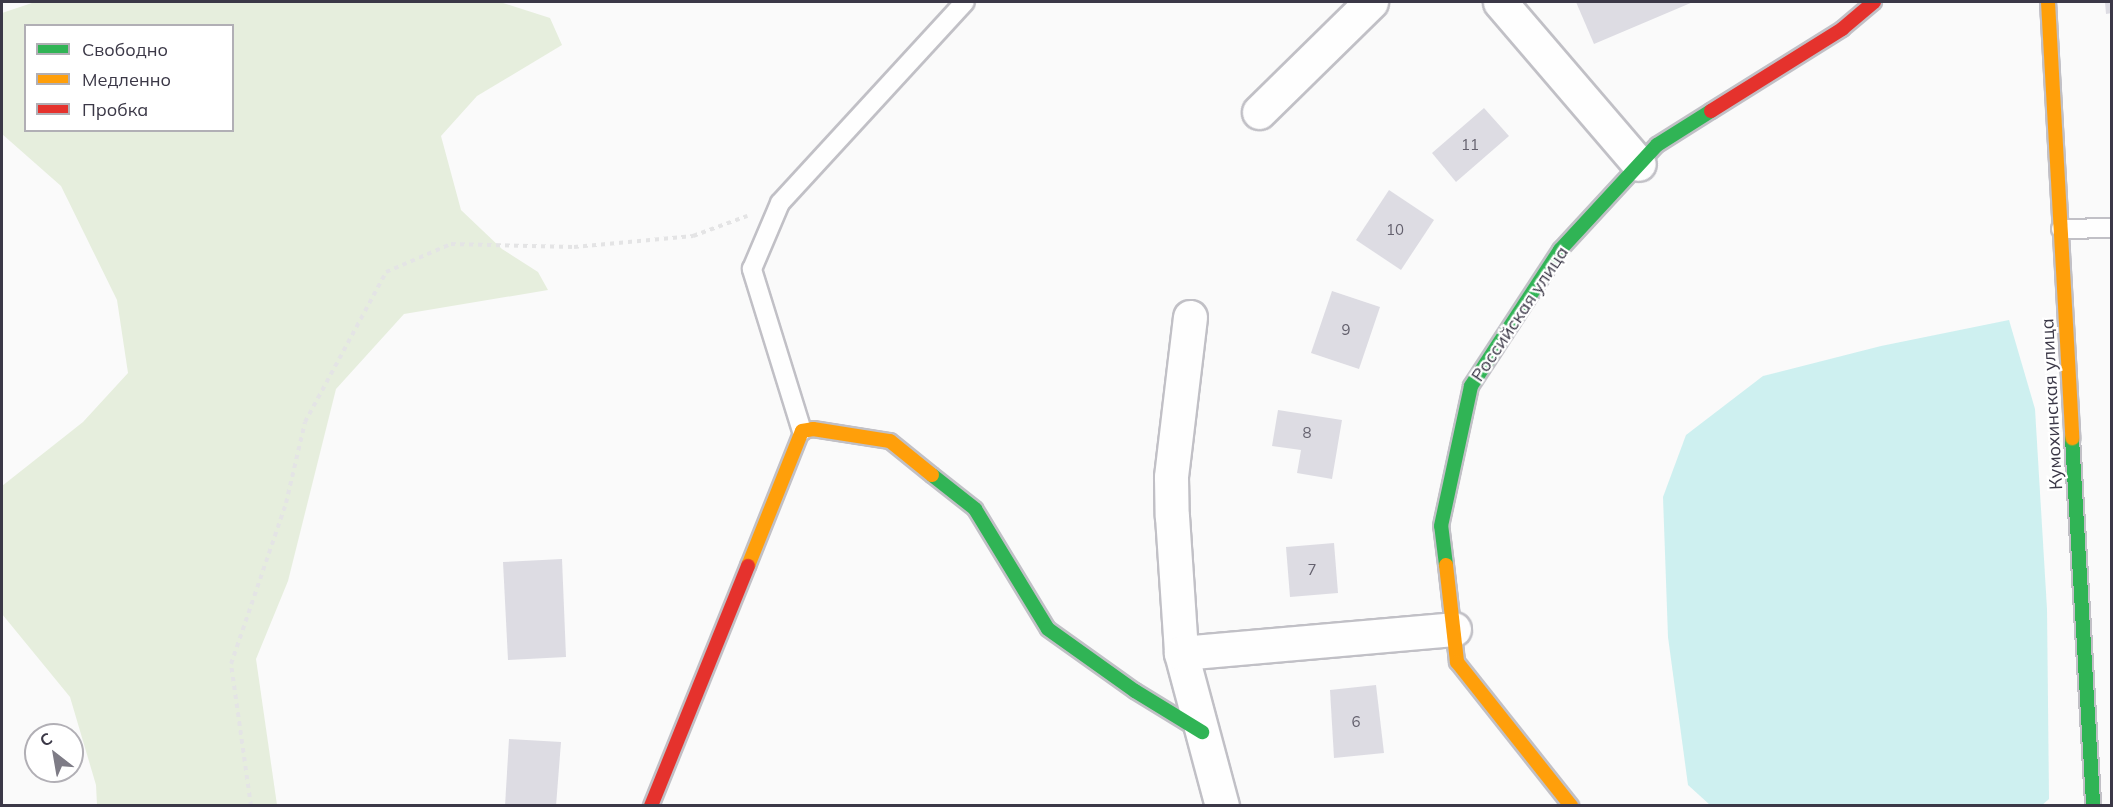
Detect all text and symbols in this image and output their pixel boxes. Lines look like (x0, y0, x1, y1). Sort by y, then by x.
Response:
legend (24, 24, 234, 132)
text: Свободно (82, 38, 168, 61)
text: Медленно (82, 68, 171, 91)
text: Пробка (82, 98, 148, 121)
house number: 11 (1461, 136, 1479, 154)
house number: 10 (1386, 221, 1404, 239)
street label: Российская улица (1467, 242, 1573, 386)
street label: Кумохинская улица (2037, 318, 2067, 490)
house number: 9 (1342, 321, 1350, 339)
house number: 8 (1303, 424, 1311, 442)
house number: 7 (1308, 561, 1316, 579)
house number: 6 (1352, 713, 1360, 731)
north arrow (24, 723, 84, 783)
text: С (36, 728, 56, 751)

